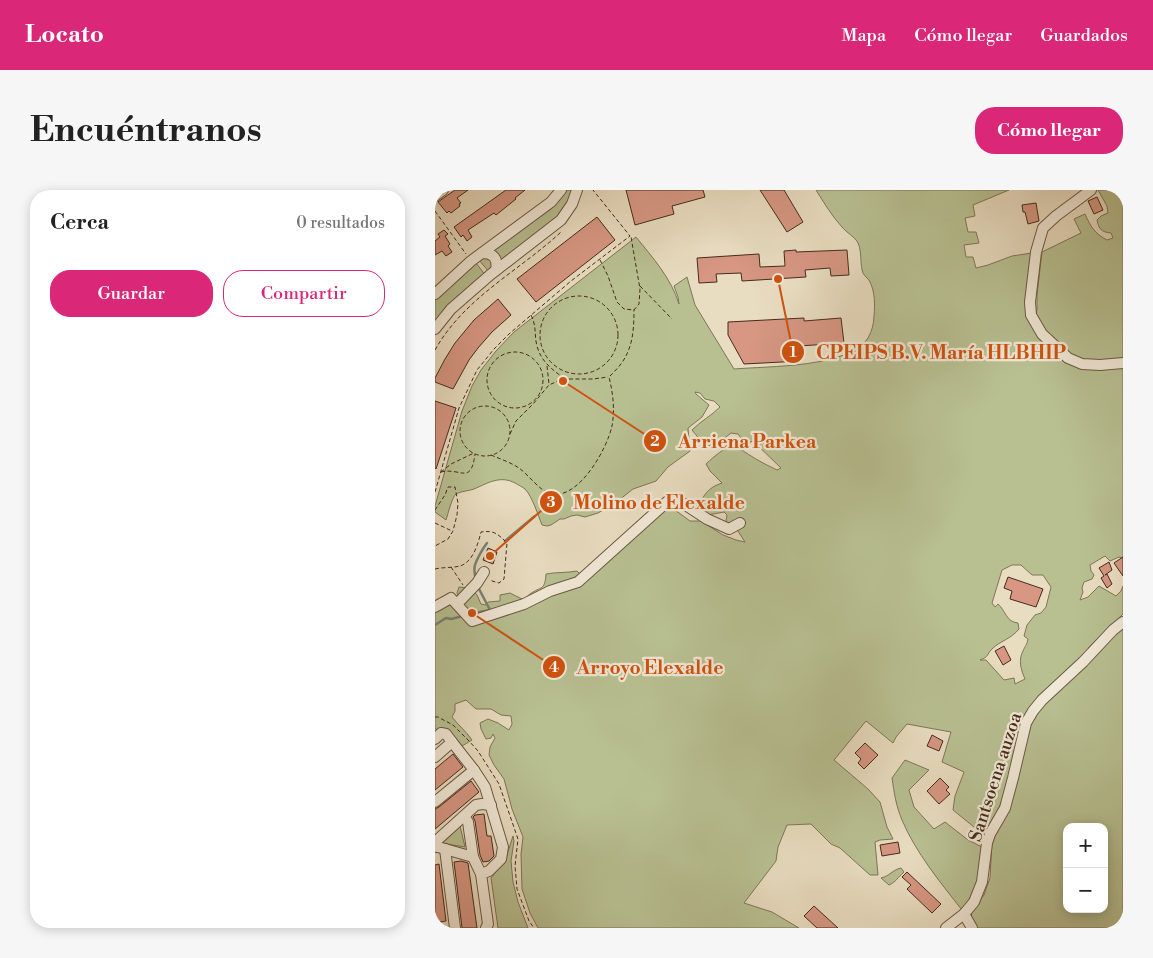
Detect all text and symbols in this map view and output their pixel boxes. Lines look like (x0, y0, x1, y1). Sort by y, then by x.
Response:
text: Locato (25, 20, 104, 50)
text: Mapa (842, 24, 886, 47)
text: Cómo llegar (914, 24, 1012, 47)
text: Guardados (1040, 24, 1128, 47)
button: Cómo llegar (975, 107, 1123, 154)
text: Encuéntranos (30, 109, 262, 152)
text: Cerca (50, 210, 109, 236)
text: 0 resultados (296, 213, 385, 233)
button: Guardar (50, 270, 213, 317)
button: Compartir (223, 270, 385, 317)
callout: CPEIPS B.V. María HLBHIP (781, 335, 1076, 369)
text: CPEIPS B.V. María HLBHIP (816, 341, 1067, 365)
text: 1 (789, 343, 797, 362)
callout: Arriena Parkea (642, 424, 826, 458)
text: Arriena Parkea (677, 430, 817, 454)
text: 2 (650, 432, 660, 451)
callout: Molino de Elexalde (538, 485, 755, 519)
text: Molino de Elexalde (573, 491, 745, 515)
text: 3 (546, 493, 556, 512)
callout: Arroyo Elexalde (541, 650, 733, 684)
text: Arroyo Elexalde (576, 656, 723, 680)
text: 4 (549, 658, 559, 677)
street label: Santsoena auzoa (964, 709, 1027, 845)
map controls (1063, 823, 1108, 913)
button: + (1063, 823, 1108, 868)
button: − (1063, 868, 1108, 913)

